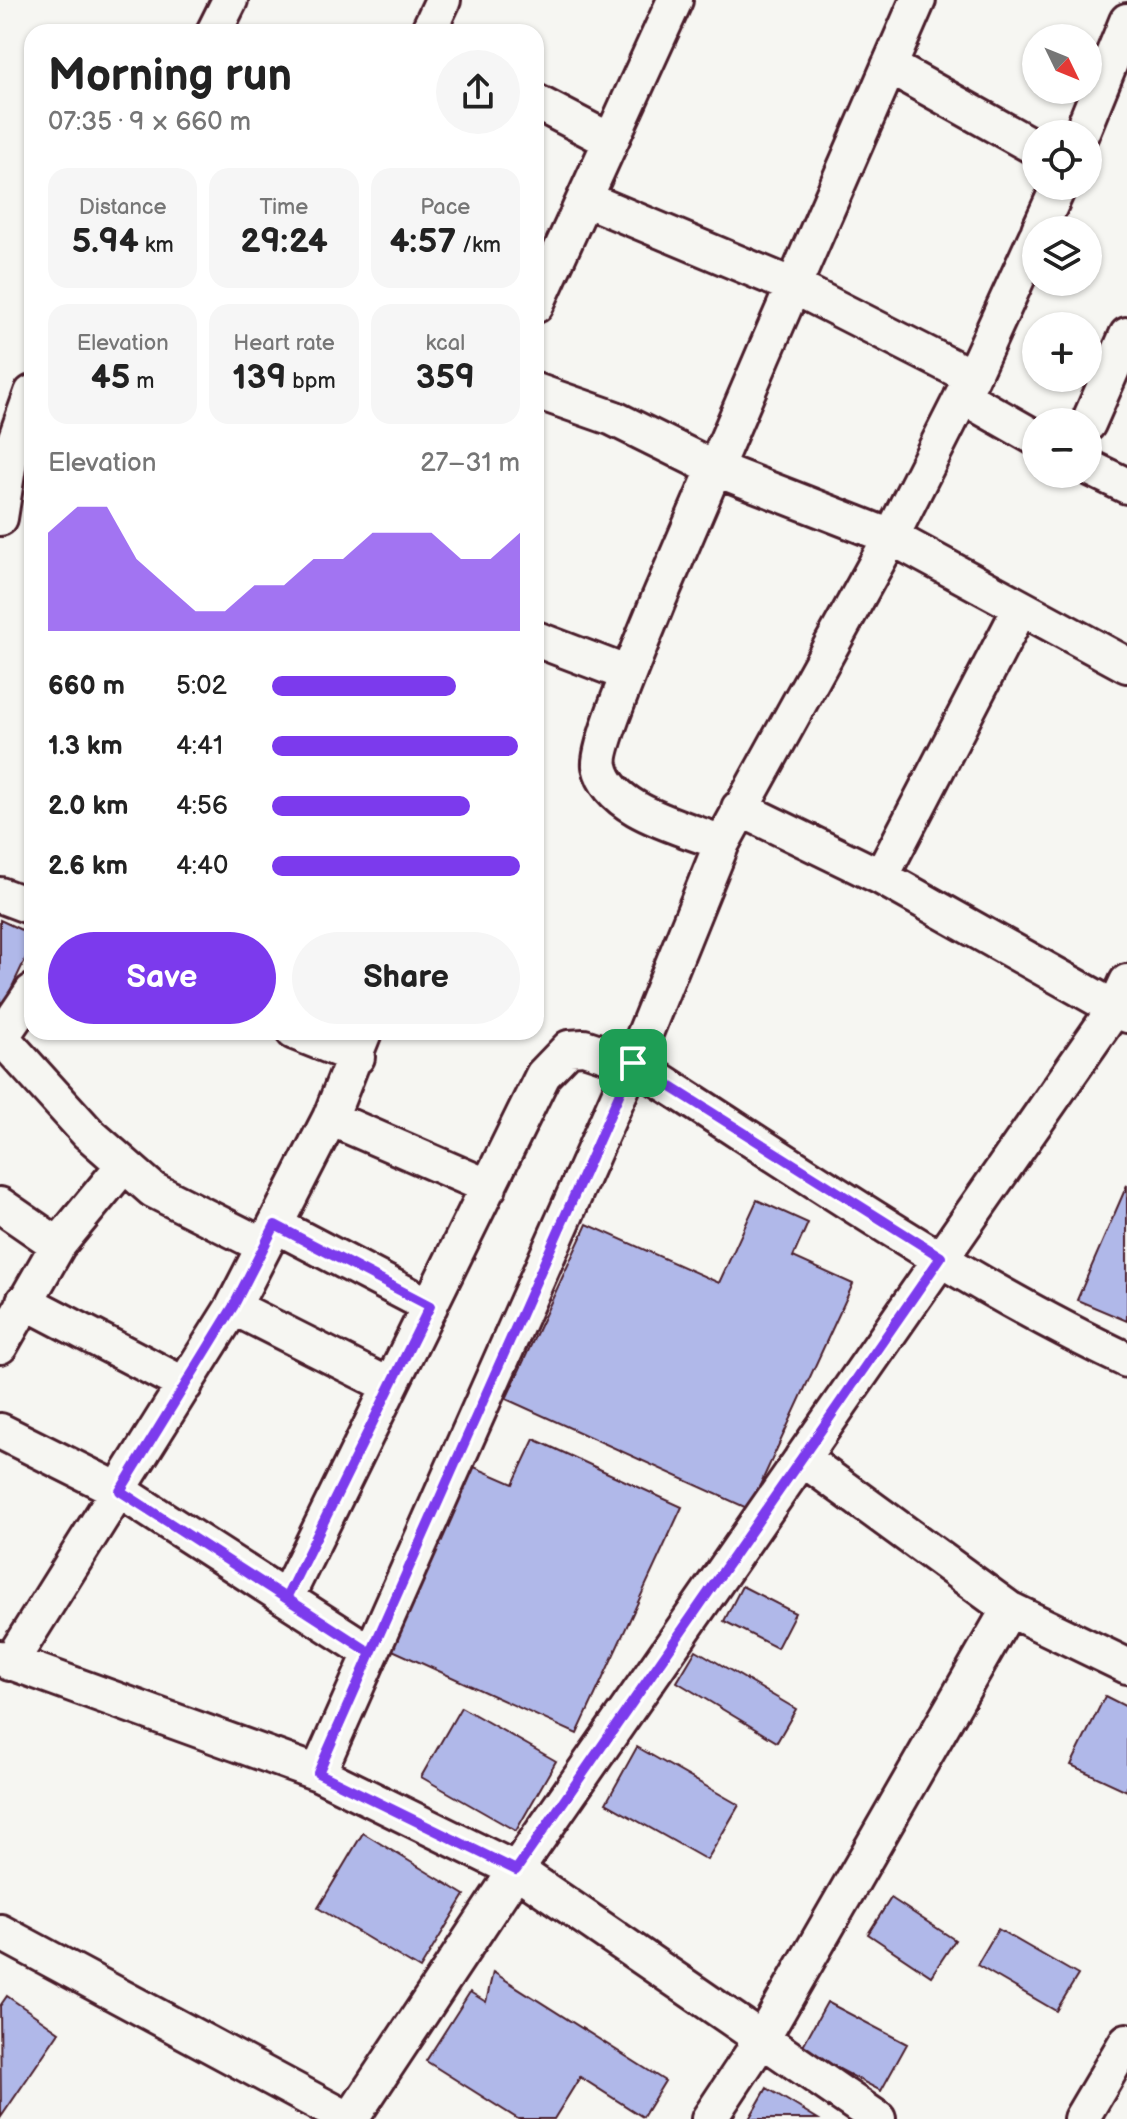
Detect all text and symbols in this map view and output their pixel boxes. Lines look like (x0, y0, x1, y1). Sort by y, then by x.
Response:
north arrow (1022, 24, 1102, 104)
map controls (1022, 24, 1102, 488)
text: Morning run (48, 50, 292, 103)
button: share (436, 50, 520, 134)
text: 07:35 · 9 × 660 m (48, 107, 251, 138)
button: locate (1022, 120, 1102, 200)
text: Distance (79, 194, 167, 221)
text: Time (260, 194, 308, 221)
text: Pace (420, 194, 470, 221)
button: layers (1022, 216, 1102, 296)
text: 5.94 (72, 221, 139, 262)
text: 29:24 (240, 221, 328, 262)
text: 4:57 (390, 221, 456, 262)
text: km (139, 232, 174, 259)
text: /km (456, 232, 501, 259)
button: + (1022, 312, 1102, 392)
text: Elevation (77, 330, 169, 357)
text: Heart rate (233, 330, 335, 357)
text: kcal (426, 330, 465, 357)
text: 45 (91, 357, 130, 398)
text: 139 (232, 357, 286, 398)
text: 359 (416, 357, 475, 398)
text: m (130, 368, 155, 395)
text: bpm (286, 368, 336, 395)
button: − (1022, 408, 1102, 488)
text: Elevation (48, 448, 156, 479)
text: 27–31 m (420, 448, 520, 479)
text: 660 m (48, 671, 125, 702)
text: 5:02 (176, 671, 227, 702)
text: 1.3 km (48, 731, 123, 762)
text: 4:41 (176, 731, 223, 762)
text: 2.0 km (48, 791, 128, 822)
text: 4:56 (176, 791, 228, 822)
text: 2.6 km (48, 851, 128, 882)
text: 4:40 (176, 851, 228, 882)
button: Save (48, 932, 276, 1024)
button: Share (292, 932, 520, 1024)
pin (599, 1029, 667, 1097)
icon: arrive (611, 1041, 655, 1085)

